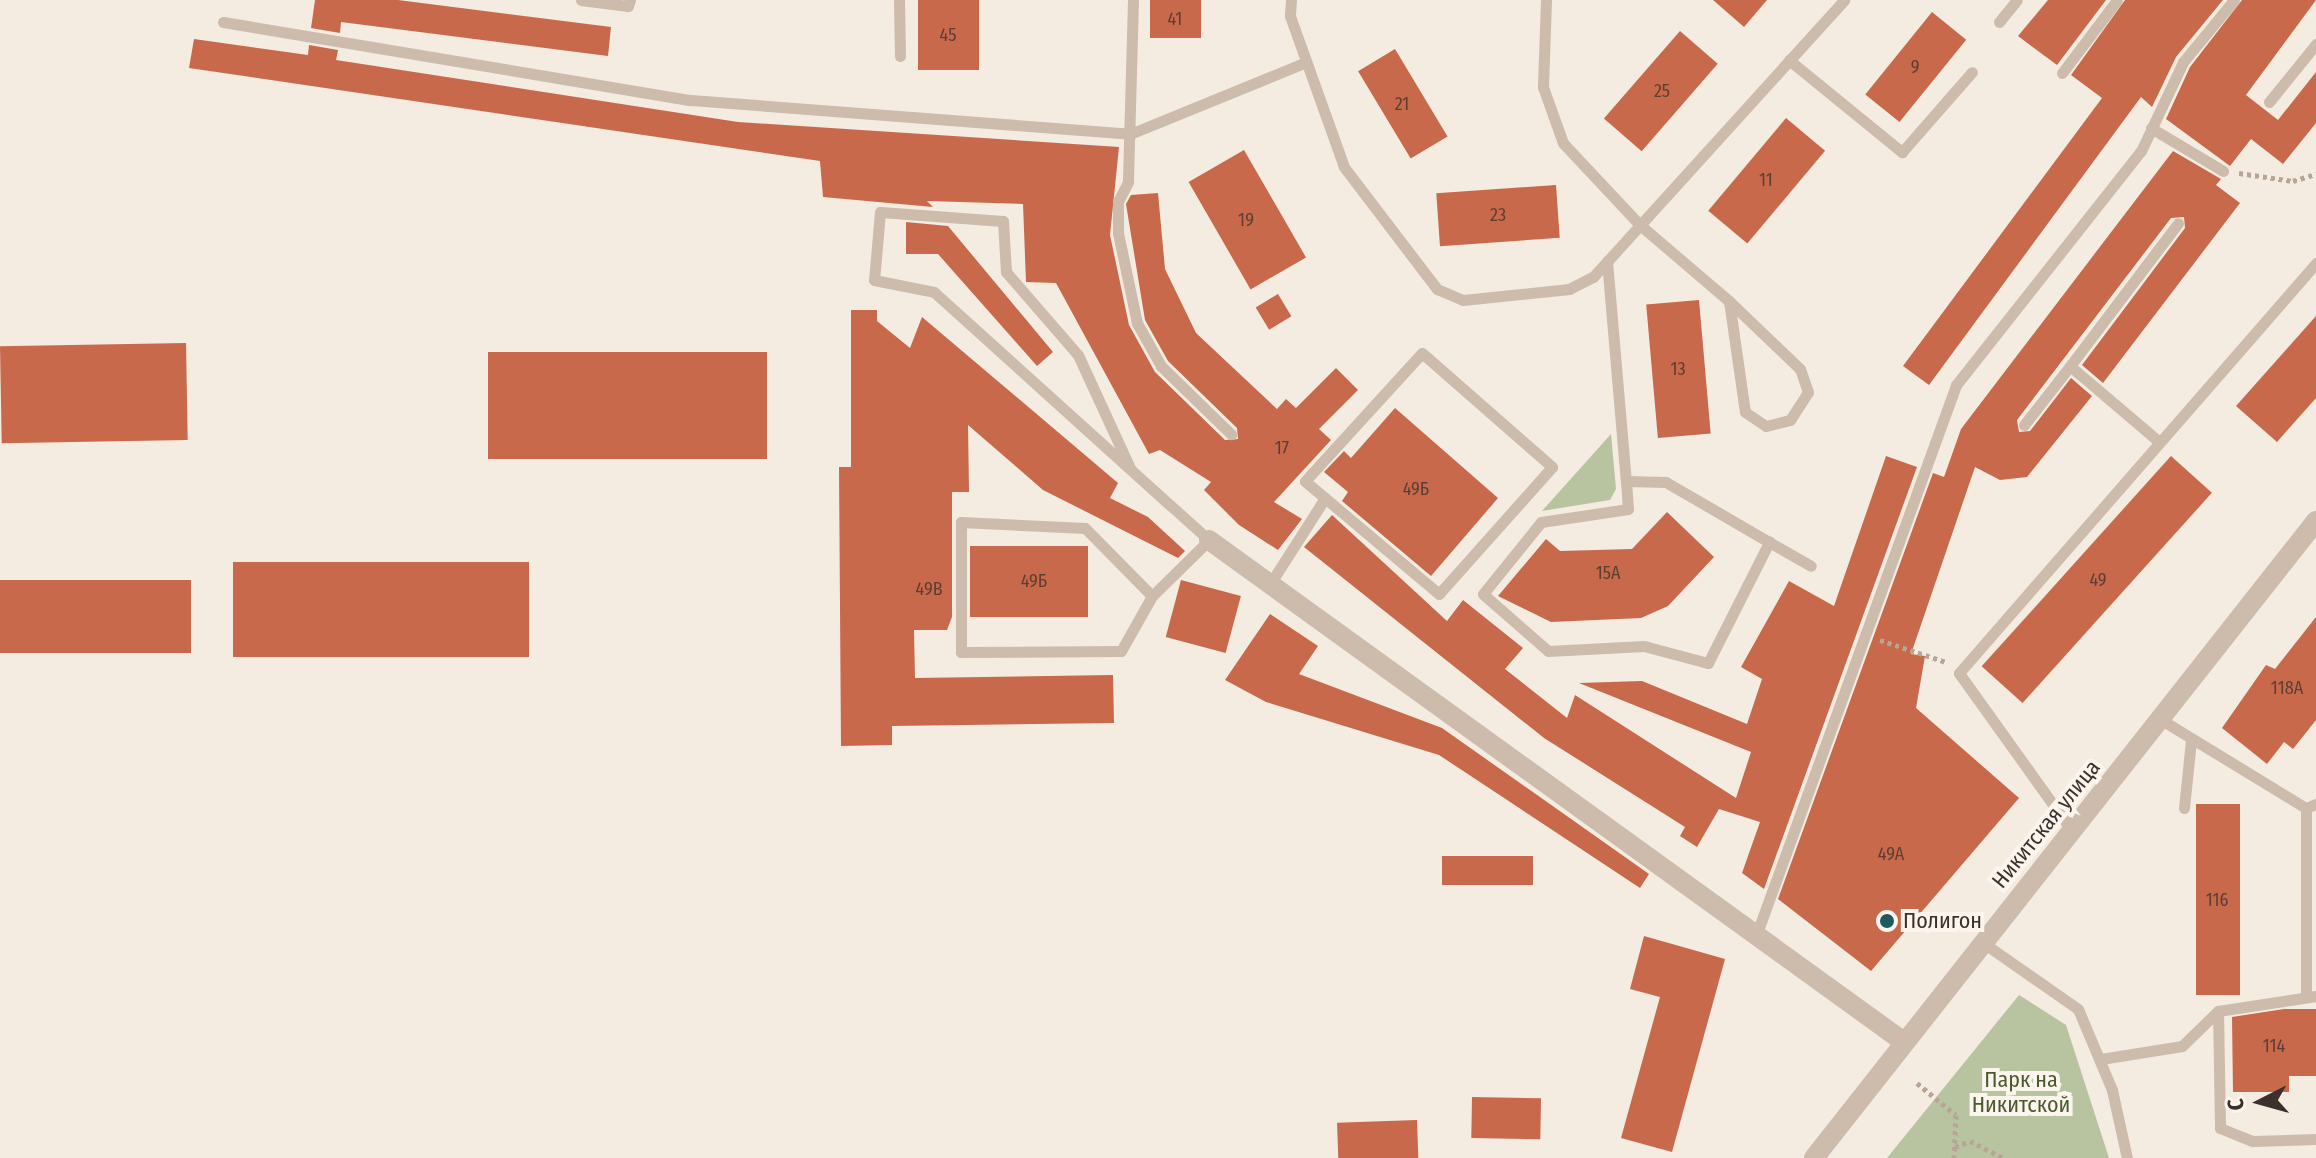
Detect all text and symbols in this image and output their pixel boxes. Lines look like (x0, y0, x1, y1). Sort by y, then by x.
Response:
house number: 41 (1168, 8, 1182, 30)
house number: 45 (940, 24, 956, 46)
house number: 9 (1911, 56, 1919, 78)
house number: 25 (1654, 80, 1670, 102)
house number: 21 (1395, 93, 1409, 115)
house number: 11 (1759, 169, 1773, 191)
house number: 23 (1490, 204, 1506, 226)
house number: 19 (1238, 209, 1254, 231)
house number: 13 (1670, 358, 1686, 380)
house number: 17 (1275, 437, 1289, 459)
house number: 49Б (1403, 478, 1429, 500)
house number: 15А (1596, 562, 1620, 584)
house number: 49 (2089, 569, 2107, 591)
house number: 49Б (1021, 570, 1047, 592)
house number: 49В (916, 578, 942, 600)
house number: 118А (2271, 677, 2303, 699)
street label: Никитская улица (1986, 755, 2106, 893)
house number: 49А (1878, 843, 1904, 865)
house number: 116 (2206, 889, 2228, 911)
place label: Полигон (1903, 908, 1982, 934)
marker: Полигон (1878, 912, 1896, 930)
house number: 114 (2263, 1035, 2285, 1057)
north arrow (2220, 1062, 2300, 1142)
park label: Парк на Никитской (1972, 1066, 2070, 1118)
text: С (2222, 1097, 2250, 1112)

